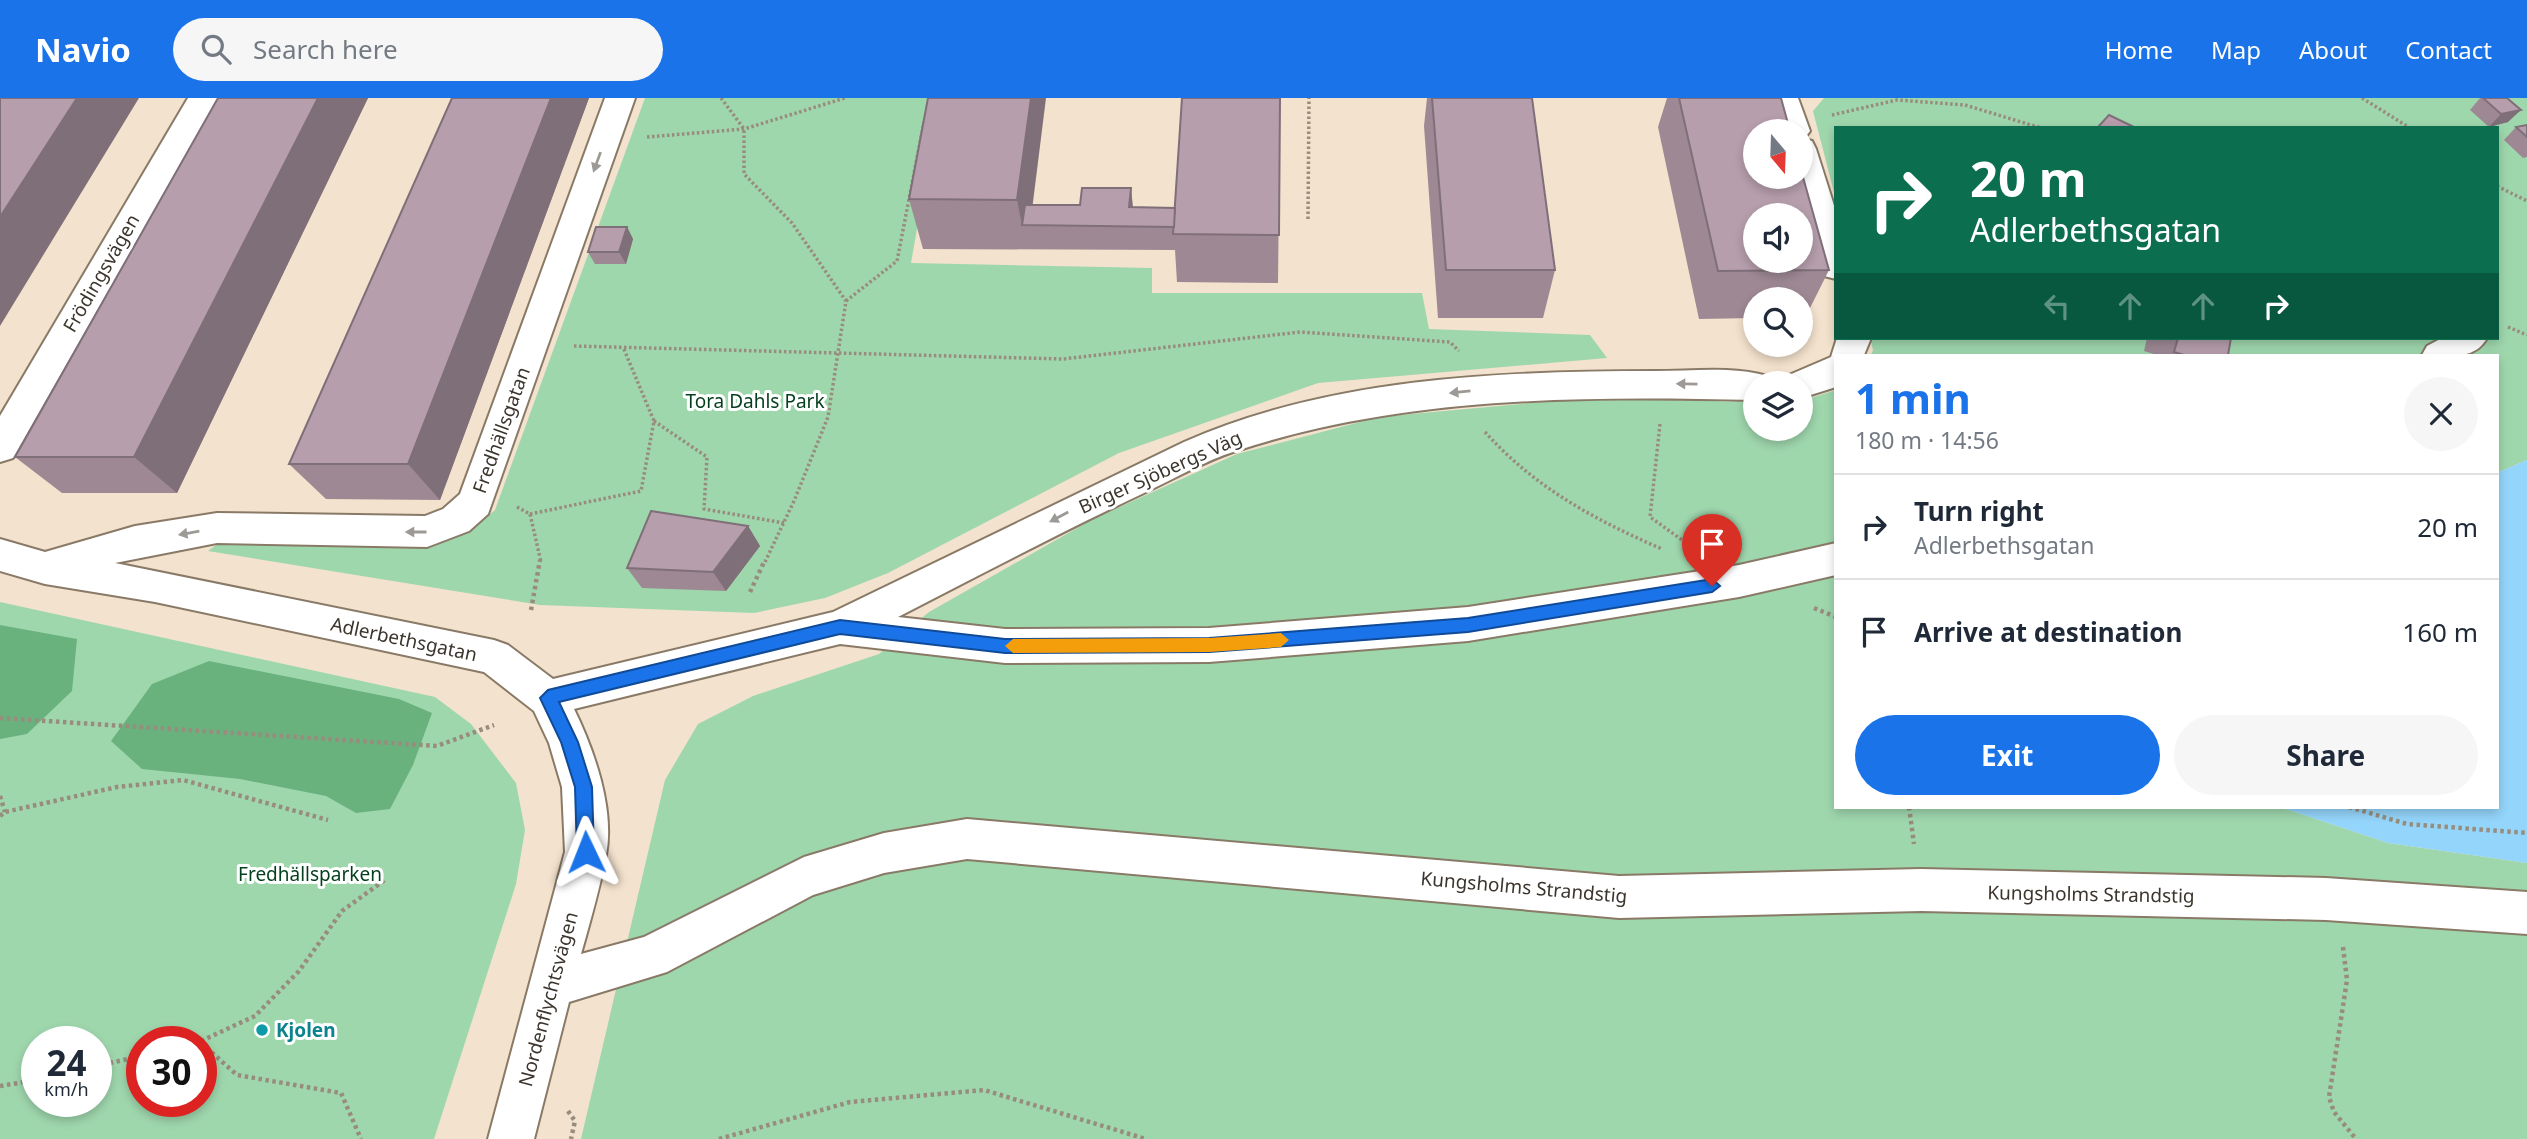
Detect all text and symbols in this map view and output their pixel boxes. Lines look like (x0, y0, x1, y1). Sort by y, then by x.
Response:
search box (173, 18, 663, 81)
text: Navio (35, 27, 131, 72)
icon: search (197, 30, 235, 68)
text: Search here (253, 31, 398, 67)
text: Home (2105, 33, 2173, 66)
text: Map (2211, 33, 2261, 66)
text: About (2299, 33, 2367, 66)
text: Contact (2405, 33, 2492, 66)
north arrow (1743, 119, 1813, 189)
map controls (1743, 119, 1813, 441)
text: 20 m (1970, 145, 2087, 211)
one-way arrow (591, 152, 602, 173)
icon: right (1855, 154, 1946, 245)
button: sound (1743, 203, 1813, 273)
text: Adlerbethsgatan (1970, 208, 2221, 251)
street label: Frödingsvägen (57, 209, 145, 337)
button: search (1743, 287, 1813, 357)
icon: left (2038, 287, 2076, 325)
icon: ahead (2111, 287, 2149, 325)
icon: ahead (2184, 287, 2222, 325)
icon: right (2257, 287, 2295, 325)
street label: Fredhällsgatan (466, 363, 536, 497)
text: 1 min (1855, 369, 1971, 426)
button: layers (1743, 371, 1813, 441)
button: close (2404, 377, 2478, 451)
one-way arrow (1676, 379, 1698, 390)
one-way arrow (1449, 386, 1471, 397)
park label: Tora Dahls Park (685, 388, 825, 414)
street label: Birger Sjöbergs Väg (1074, 424, 1246, 520)
text: 180 m · 14:56 (1855, 424, 1999, 456)
text: Turn right (1914, 493, 2044, 529)
icon: right (1855, 508, 1893, 546)
text: 20 m (2417, 509, 2478, 545)
one-way arrow (1049, 511, 1069, 523)
pin (1682, 514, 1742, 586)
icon: arrive (1693, 525, 1731, 563)
one-way arrow (404, 526, 426, 538)
one-way arrow (177, 528, 199, 539)
text: Adlerbethsgatan (1914, 529, 2094, 561)
street label: Adlerbethsgatan (328, 611, 480, 667)
icon: arrive (1855, 613, 1893, 651)
text: Arrive at destination (1914, 614, 2183, 650)
text: 160 m (2402, 614, 2478, 650)
button: Exit (1855, 715, 2160, 795)
button: Share (2174, 715, 2478, 795)
position arrow (549, 815, 623, 889)
park label: Fredhällsparken (238, 861, 382, 887)
street label: Kungsholms Strandstig (1420, 865, 1628, 909)
street label: Kungsholms Strandstig (1987, 879, 2195, 909)
street label: Nordenflychtsvägen (512, 909, 584, 1089)
place label: Kjolen (276, 1017, 336, 1043)
marker: Kjolen (254, 1022, 270, 1038)
speed limit sign: 30 (126, 1026, 217, 1117)
text: 24 (46, 1039, 87, 1086)
text: km/h (44, 1077, 89, 1101)

